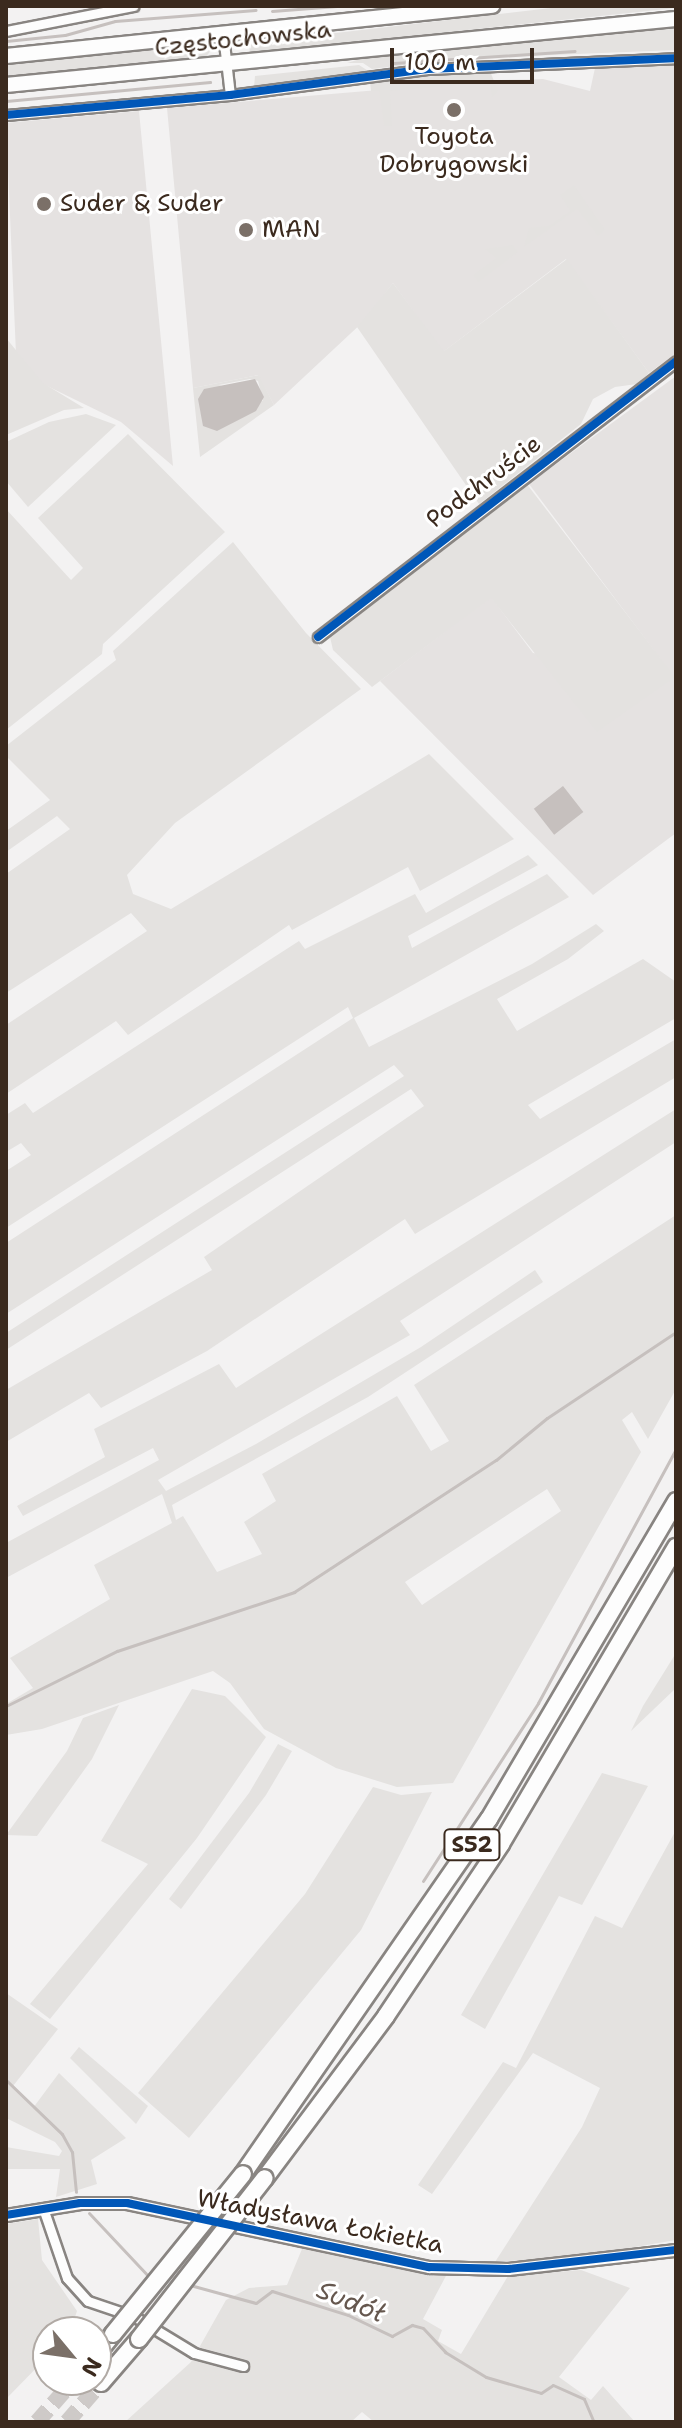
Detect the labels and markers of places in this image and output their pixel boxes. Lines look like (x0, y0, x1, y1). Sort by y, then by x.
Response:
marker: Toyota Dobrygowski (445, 101, 463, 119)
place label: Toyota Dobrygowski (379, 123, 529, 179)
place label: Suder & Suder (60, 190, 223, 218)
marker: Suder & Suder (35, 195, 53, 213)
place label: MAN (262, 216, 321, 244)
marker: MAN (237, 221, 255, 239)

